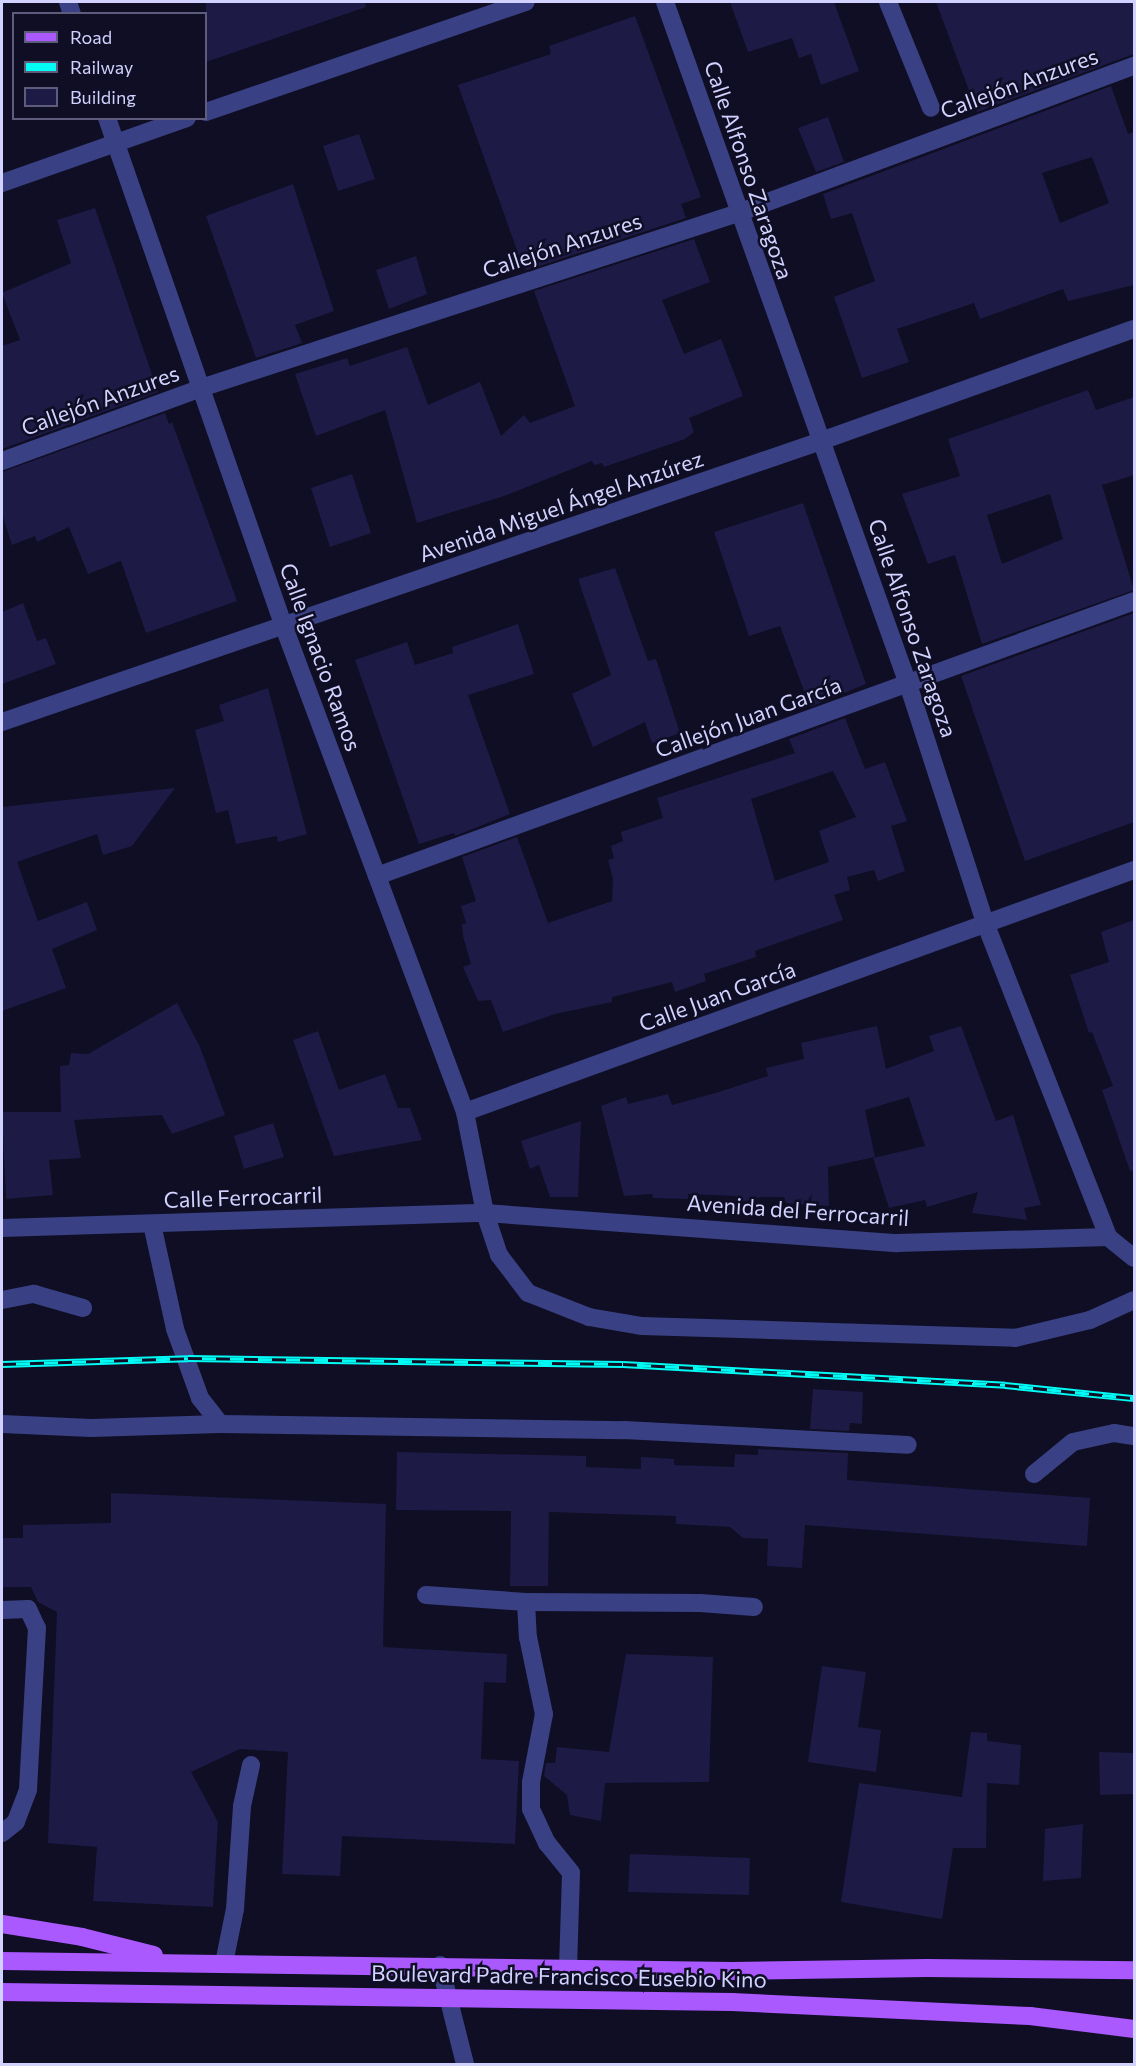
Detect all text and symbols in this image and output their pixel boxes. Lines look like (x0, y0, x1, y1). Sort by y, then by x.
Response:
legend (12, 12, 207, 120)
text: Road (70, 26, 112, 48)
street label: Callejón Anzures (937, 42, 1101, 124)
text: Railway (70, 56, 133, 78)
street label: Calle Alfonso Zaragoza (699, 57, 799, 283)
text: Building (70, 86, 136, 108)
street label: Callejón Anzures (479, 207, 645, 283)
street label: Callejón Anzures (18, 359, 182, 441)
street label: Avenida Miguel Ángel Anzúrez (415, 445, 707, 567)
street label: Calle Alfonso Zaragoza (863, 515, 963, 741)
street label: Calle Ignacio Ramos (275, 559, 367, 755)
street label: Callejón Juan García (651, 671, 845, 763)
street label: Calle Juan García (635, 955, 799, 1037)
street label: Calle Ferrocarril (163, 1181, 323, 1213)
street label: Avenida del Ferrocarril (686, 1189, 910, 1231)
street label: Boulevard Padre Francisco Eusebio Kino (371, 1959, 767, 1993)

